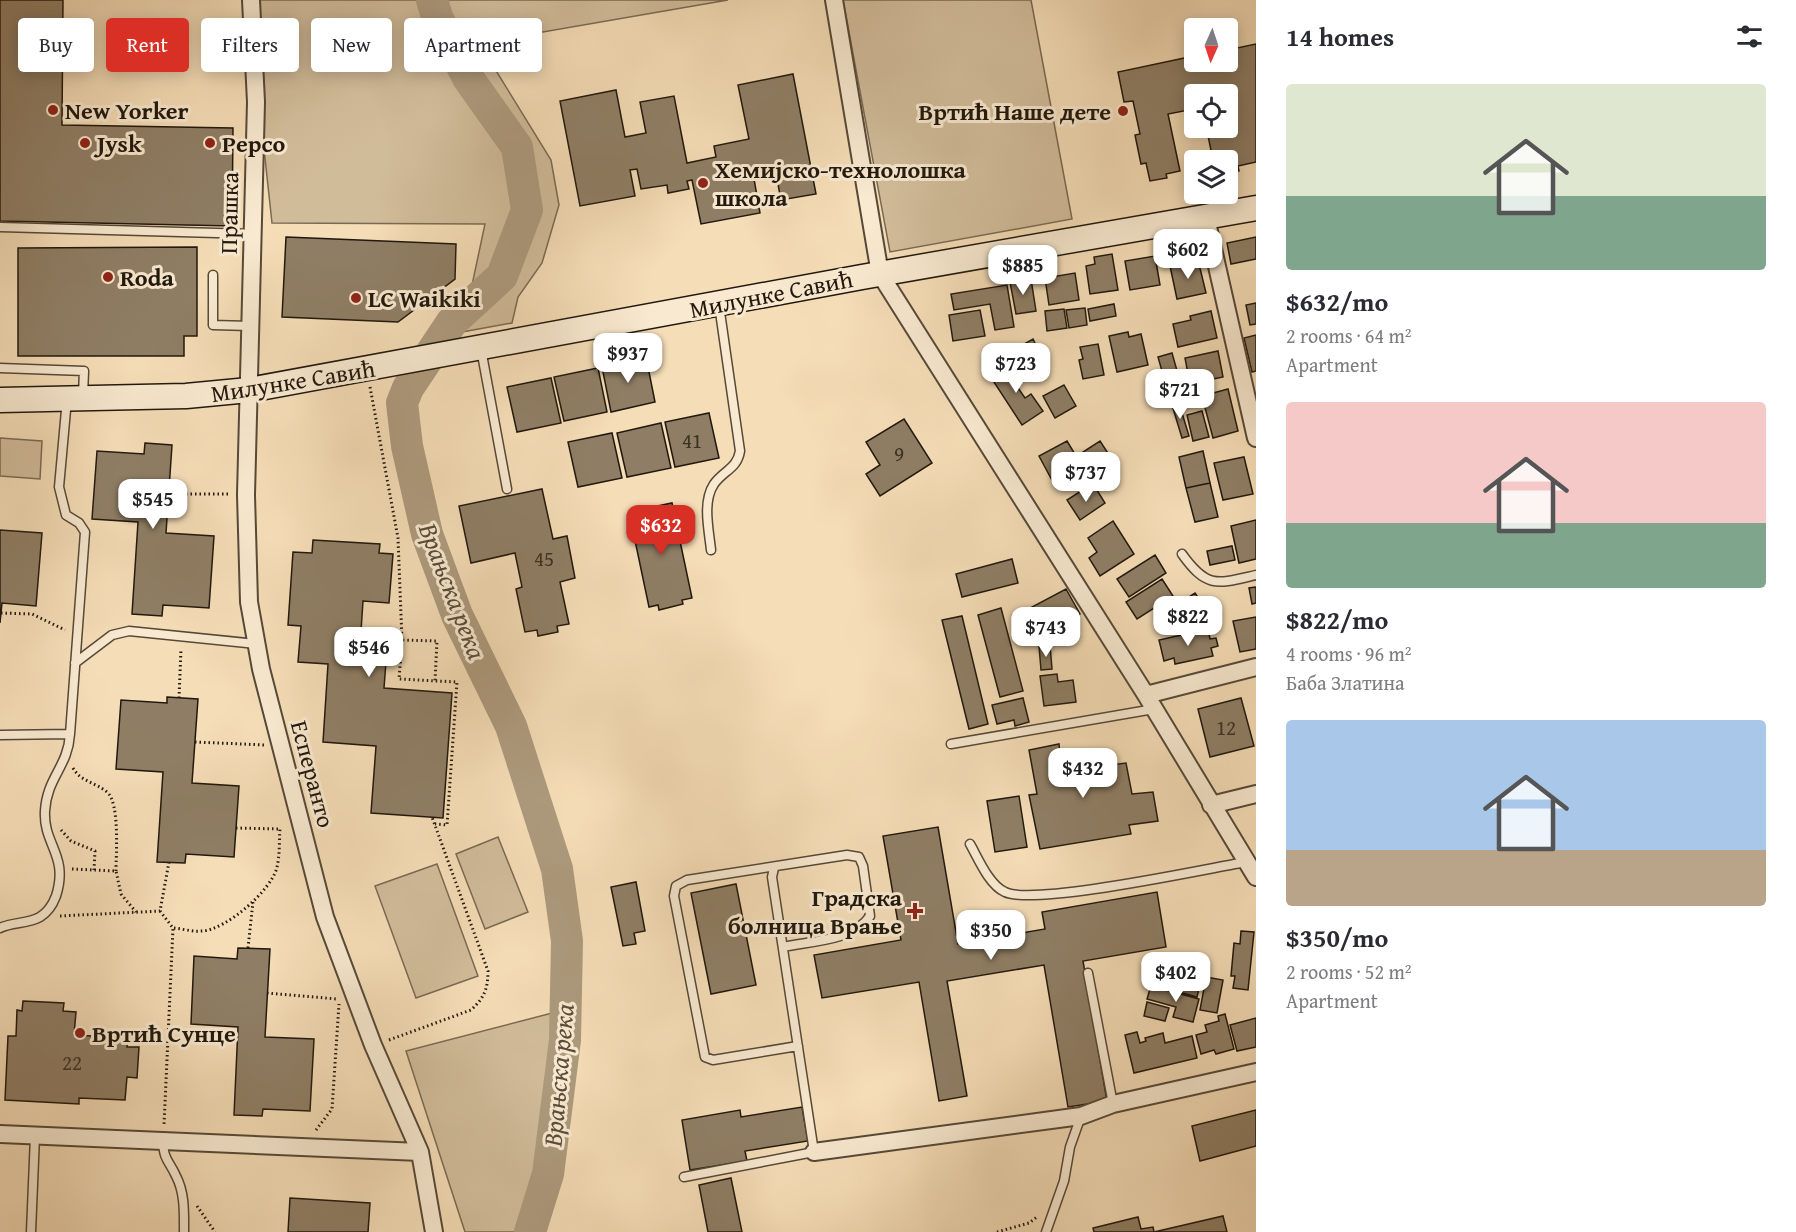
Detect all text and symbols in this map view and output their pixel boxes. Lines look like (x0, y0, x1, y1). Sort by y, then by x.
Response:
text: 14 homes (1286, 17, 1394, 56)
chip: Buy (18, 18, 94, 72)
chip: Rent (106, 18, 189, 72)
chip: Filters (201, 18, 299, 72)
chip: New (311, 18, 392, 72)
chip: Apartment (404, 18, 542, 72)
north arrow (1184, 18, 1238, 72)
map controls (1184, 18, 1238, 204)
icon: filters (1733, 20, 1766, 53)
button: locate (1184, 84, 1238, 138)
place label: New Yorker (65, 93, 189, 128)
place label: Вртић Наше дете (918, 94, 1111, 129)
marker: New Yorker (46, 103, 60, 117)
marker: Вртић Наше дете (1116, 104, 1130, 118)
icon: home (1472, 123, 1580, 231)
place label: Jysk (93, 126, 142, 161)
place label: Pepco (222, 126, 285, 161)
marker: Jysk (78, 136, 92, 150)
marker: Pepco (203, 136, 217, 150)
button: layers (1184, 150, 1238, 204)
place label: Хемијско-технолошка школа (715, 152, 967, 215)
street label: Прашка (211, 171, 247, 254)
marker: Хемијско-технолошка школа (696, 176, 710, 190)
pin: $602 (1152, 229, 1224, 280)
text: $602 (1167, 234, 1209, 263)
pin: $885 (987, 245, 1059, 296)
text: $885 (1002, 250, 1044, 279)
place label: Roda (120, 260, 174, 295)
street label: Милунке Савић (686, 261, 856, 327)
marker: Roda (101, 270, 115, 284)
place label: LC Waikiki (368, 281, 481, 316)
text: $632/mo (1286, 282, 1388, 321)
marker: LC Waikiki (349, 291, 363, 305)
text: 2 rooms · 64 m² (1286, 321, 1412, 350)
pin: $937 (592, 333, 664, 384)
text: $937 (607, 338, 649, 367)
pin: $723 (980, 343, 1052, 394)
text: $723 (995, 348, 1037, 377)
text: Apartment (1286, 350, 1378, 379)
street label: Милунке Савић (209, 351, 378, 411)
pin: $721 (1144, 369, 1216, 420)
text: $721 (1159, 374, 1201, 403)
house number: 41 (682, 425, 702, 456)
house number: 9 (894, 438, 904, 469)
icon: home (1472, 441, 1580, 549)
pin: $737 (1050, 452, 1122, 503)
text: $737 (1065, 457, 1107, 486)
pin: $545 (117, 479, 189, 530)
text: $545 (132, 484, 174, 513)
pin: $632 (625, 505, 697, 556)
text: $632 (640, 510, 682, 539)
water label: Врањска река (409, 516, 497, 665)
house number: 45 (534, 543, 554, 574)
pin: $822 (1152, 596, 1224, 647)
text: $822/mo (1286, 600, 1388, 639)
text: $822 (1167, 601, 1209, 630)
pin: $743 (1010, 607, 1082, 658)
text: $743 (1025, 612, 1067, 641)
pin: $546 (333, 627, 405, 678)
text: $546 (348, 632, 390, 661)
text: 4 rooms · 96 m² (1286, 639, 1412, 668)
text: Баба Златина (1286, 668, 1405, 697)
house number: 12 (1216, 712, 1236, 743)
street label: Есперанто (282, 716, 344, 832)
pin: $432 (1047, 748, 1119, 799)
text: $432 (1062, 753, 1104, 782)
icon: home (1472, 759, 1580, 867)
place label: Градска болница Врање (728, 880, 903, 943)
marker: Градска болница Врање (906, 902, 924, 920)
pin: $350 (955, 910, 1027, 961)
text: $350 (970, 915, 1012, 944)
text: $350/mo (1286, 918, 1388, 957)
pin: $402 (1140, 952, 1212, 1003)
text: $402 (1155, 957, 1197, 986)
text: 2 rooms · 52 m² (1286, 957, 1412, 986)
text: Apartment (1286, 986, 1378, 1015)
water label: Врањска река (532, 1002, 584, 1149)
place label: Вртић Сунце (92, 1016, 236, 1051)
marker: Вртић Сунце (73, 1026, 87, 1040)
house number: 22 (62, 1047, 82, 1078)

